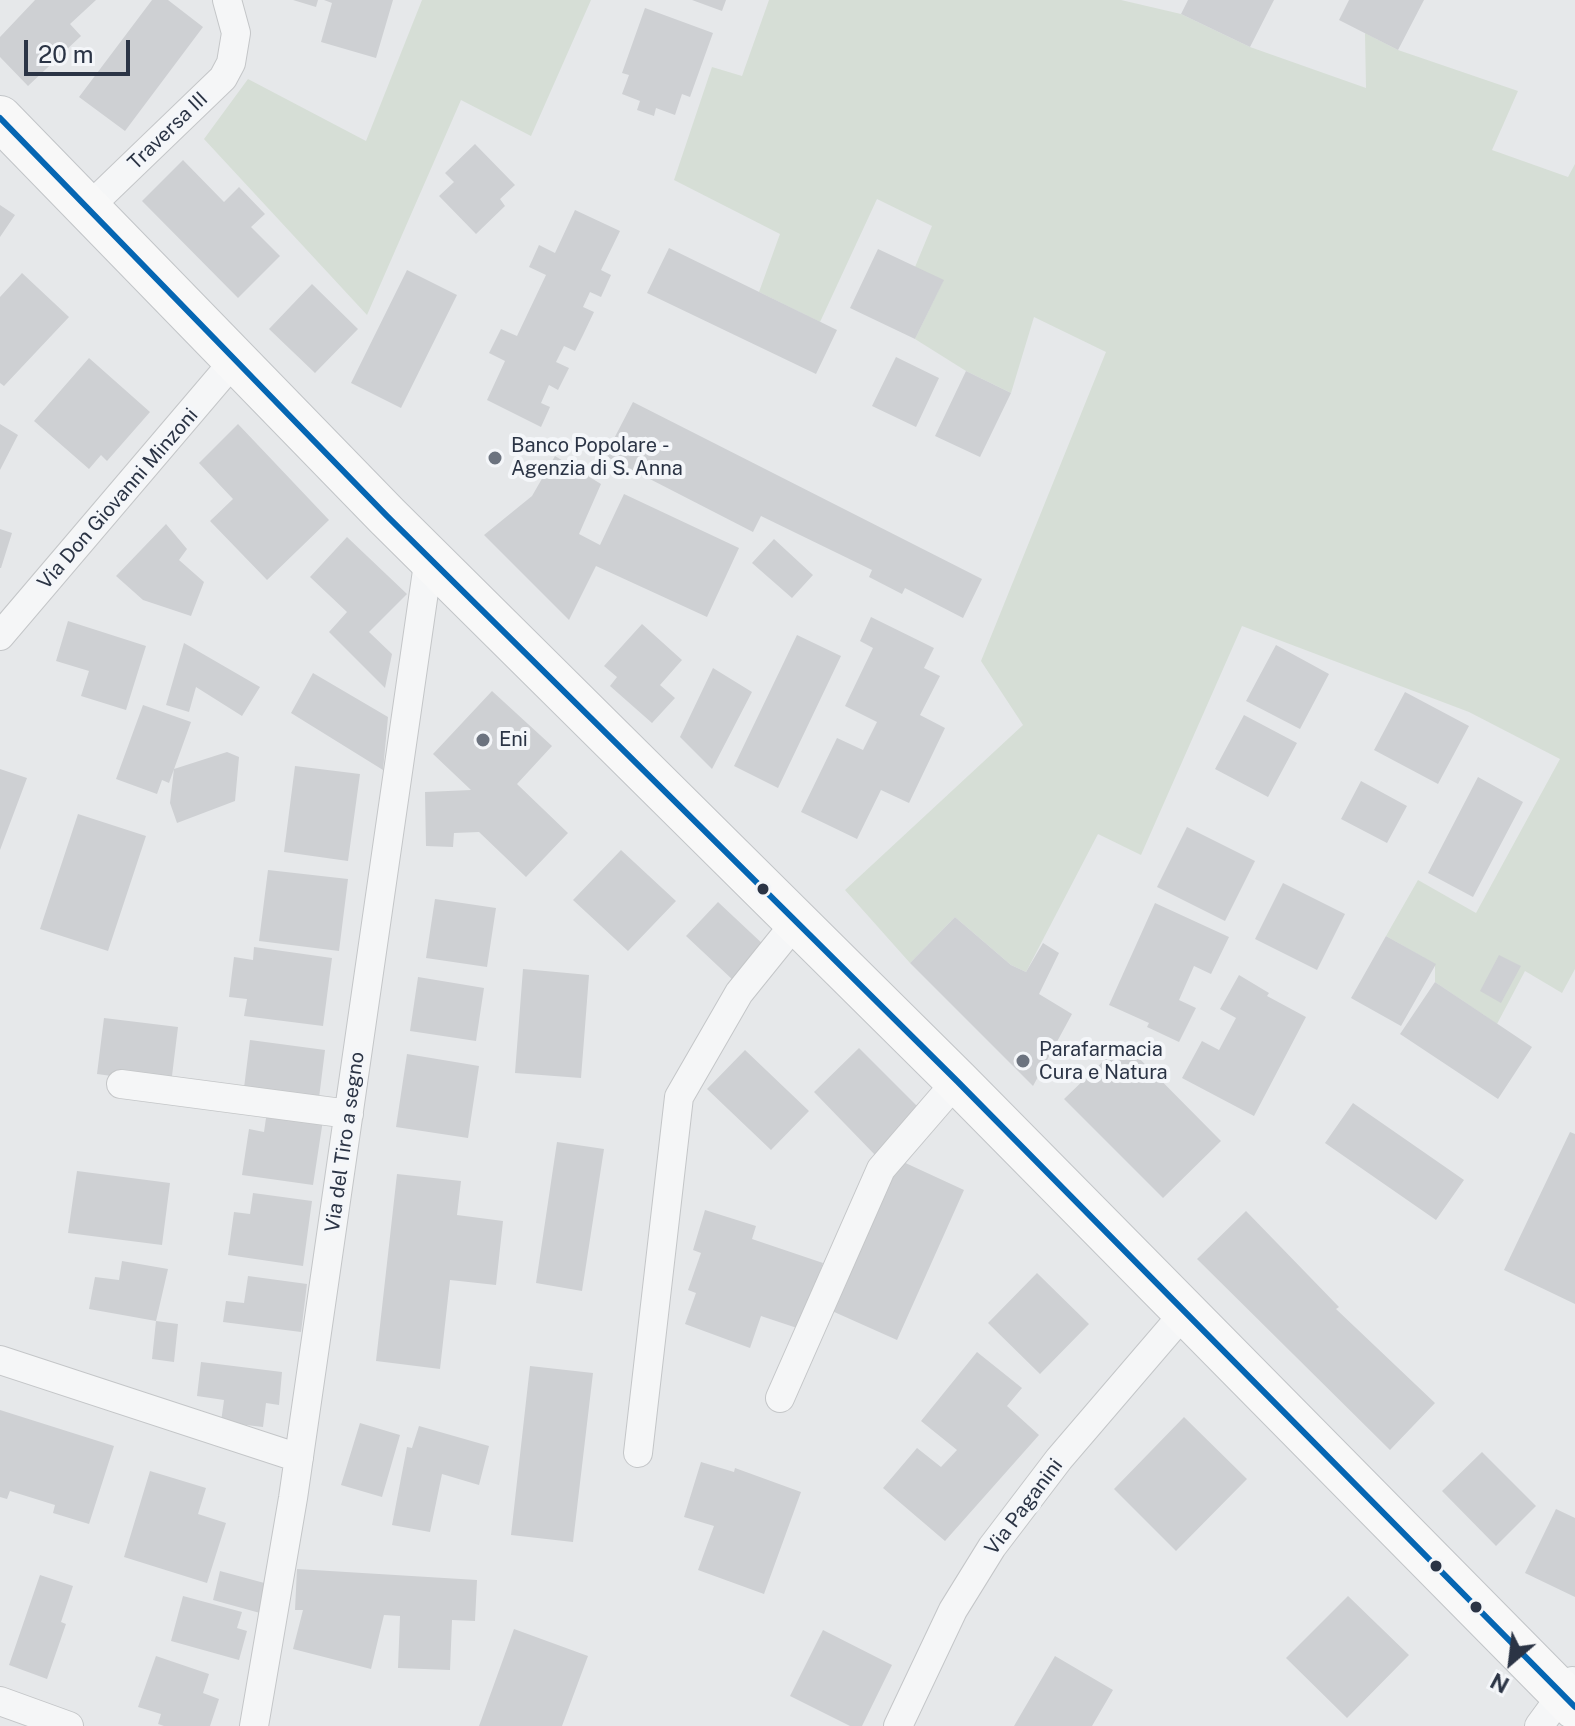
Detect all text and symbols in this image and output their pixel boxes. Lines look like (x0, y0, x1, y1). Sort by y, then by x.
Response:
scale bar (28, 24, 134, 74)
text: 20 m (38, 40, 94, 68)
street label: Traversa III (123, 87, 213, 175)
street label: Via Don Giovanni Minzoni (33, 404, 203, 594)
place label: Banco Popolare - Agenzia di S. Anna (511, 434, 683, 481)
marker: Banco Popolare - Agenzia di S. Anna (486, 449, 504, 467)
place label: Eni (499, 728, 528, 752)
marker: Eni (474, 731, 492, 749)
unlabelled marker (755, 881, 771, 897)
place label: Parafarmacia Cura e Natura (1039, 1038, 1168, 1085)
street label: Via del Tiro a segno (320, 1050, 370, 1234)
marker: Parafarmacia Cura e Natura (1014, 1052, 1032, 1070)
street label: Via Paganini (980, 1454, 1068, 1560)
unlabelled marker (1428, 1558, 1444, 1574)
unlabelled marker (1468, 1599, 1484, 1615)
north arrow (1471, 1622, 1551, 1702)
text: N (1486, 1668, 1513, 1699)

